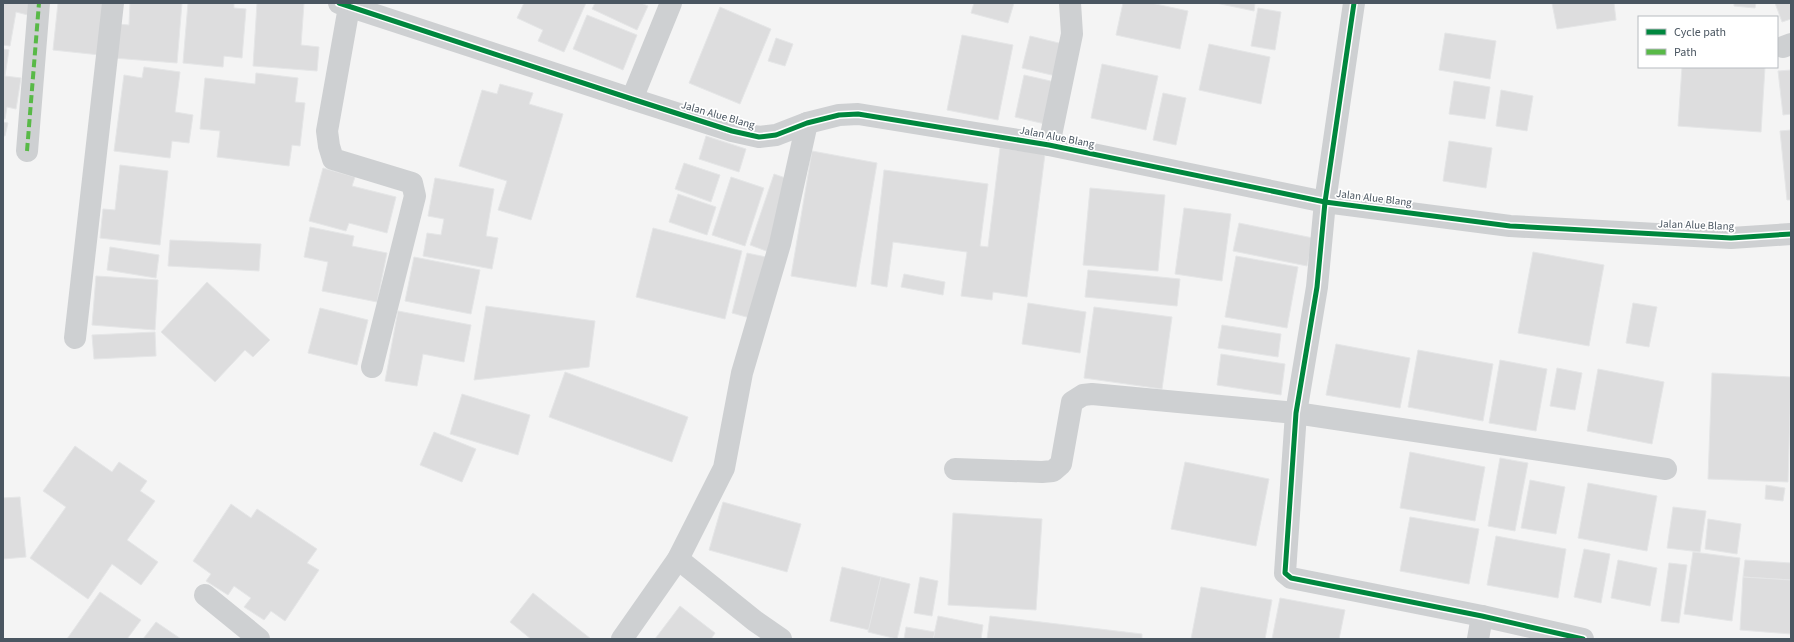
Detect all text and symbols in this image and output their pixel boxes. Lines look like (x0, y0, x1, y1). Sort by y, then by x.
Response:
legend (1638, 16, 1778, 68)
text: Cycle path (1674, 24, 1726, 41)
text: Path (1674, 44, 1697, 61)
street label: Jalan Alue Blang (679, 97, 757, 133)
street label: Jalan Alue Blang (1018, 122, 1096, 152)
street label: Jalan Alue Blang (1335, 186, 1413, 210)
street label: Jalan Alue Blang (1658, 216, 1735, 234)

